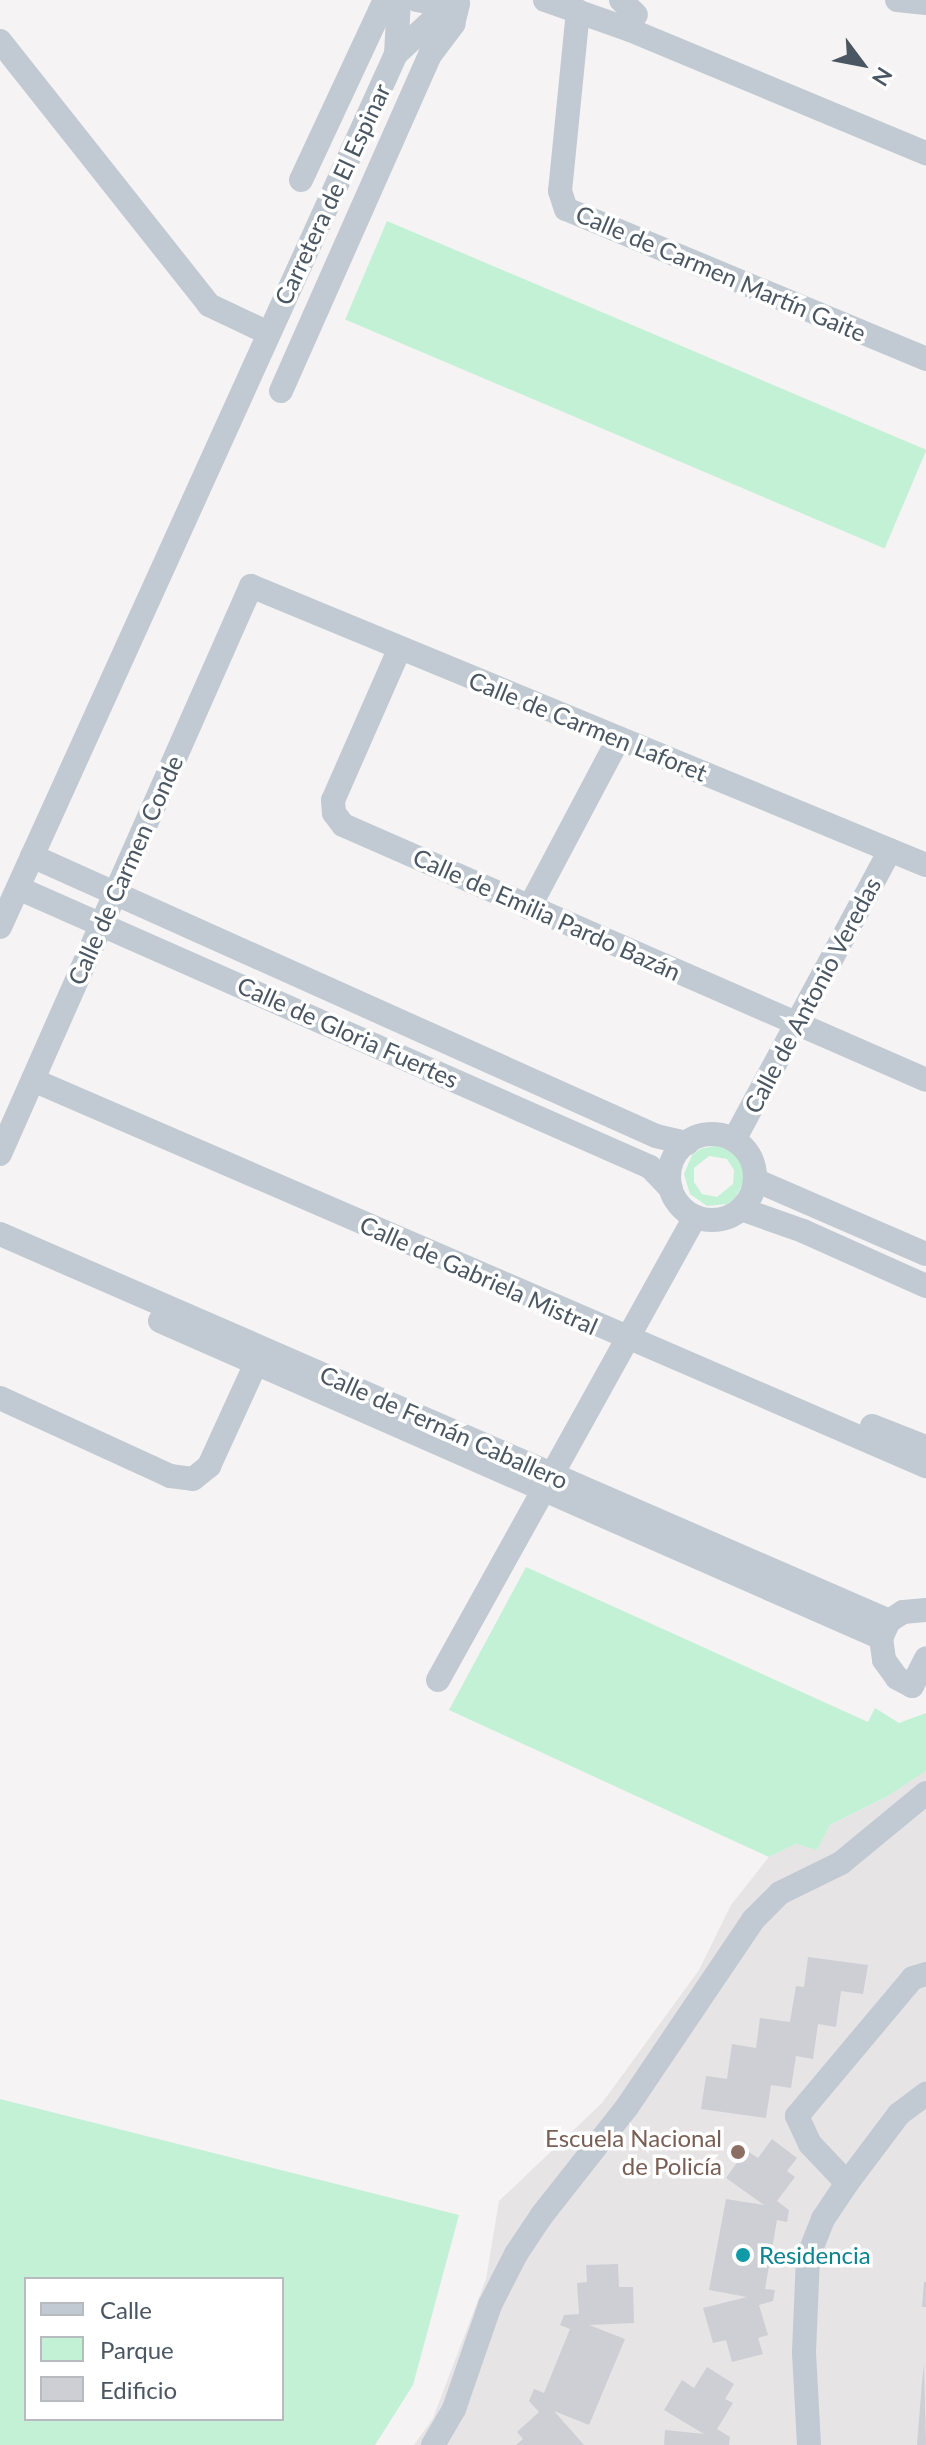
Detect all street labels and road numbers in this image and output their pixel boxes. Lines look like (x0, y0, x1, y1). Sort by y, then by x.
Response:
street label: Carretera de El Espinar (268, 79, 396, 309)
street label: Calle de Carmen Martín Gaite (572, 199, 870, 347)
street label: Calle de Carmen Laforet (465, 665, 711, 787)
street label: Calle de Carmen Conde (61, 751, 189, 989)
street label: Calle de Emilia Pardo Bazán (409, 842, 685, 986)
street label: Calle de Antonio Veredas (737, 871, 887, 1119)
street label: Calle de Gloria Fuertes (233, 970, 463, 1094)
street label: Calle de Gabriela Mistral (356, 1210, 602, 1340)
street label: Calle de Fernán Caballero (316, 1359, 572, 1495)

